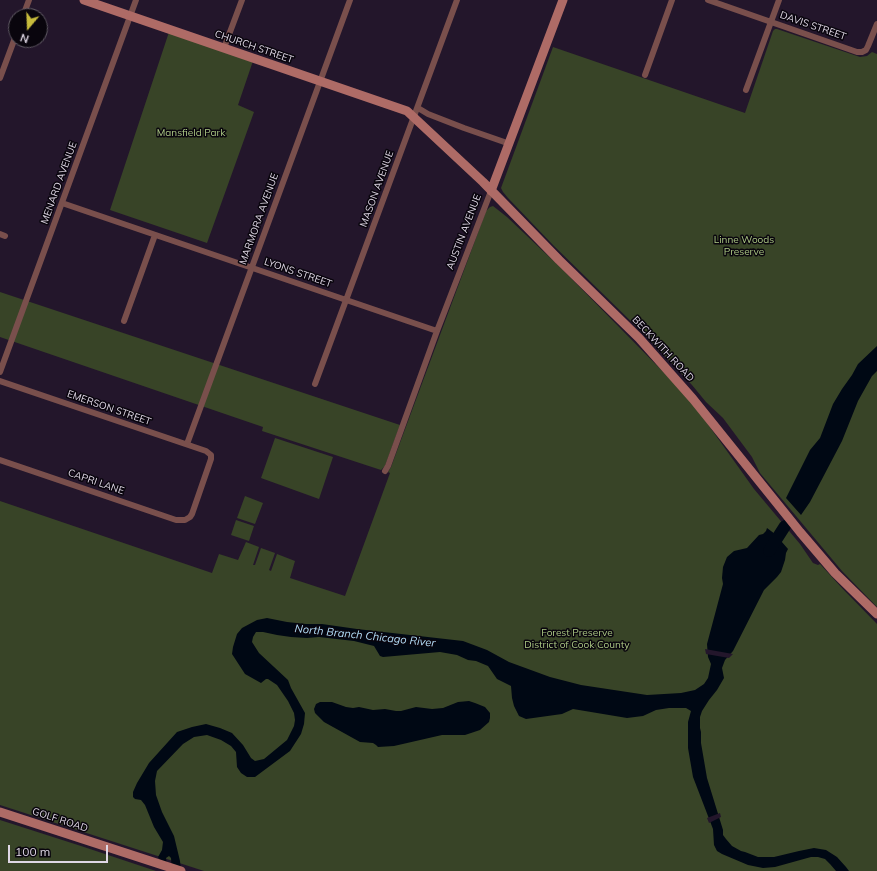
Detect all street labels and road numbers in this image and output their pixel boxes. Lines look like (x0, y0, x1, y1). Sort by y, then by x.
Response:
street label: DAVIS STREET (778, 9, 848, 43)
street label: CHURCH STREET (213, 28, 295, 66)
street label: MENARD AVENUE (39, 140, 79, 226)
street label: MASON AVENUE (358, 149, 396, 229)
street label: MARMORA AVENUE (237, 172, 281, 266)
street label: AUSTIN AVENUE (444, 193, 484, 271)
street label: LYONS STREET (263, 256, 333, 290)
street label: BECKWITH ROAD (630, 314, 696, 384)
street label: EMERSON STREET (65, 388, 153, 428)
street label: CAPRI LANE (66, 467, 126, 497)
street label: GOLF ROAD (31, 805, 89, 835)

